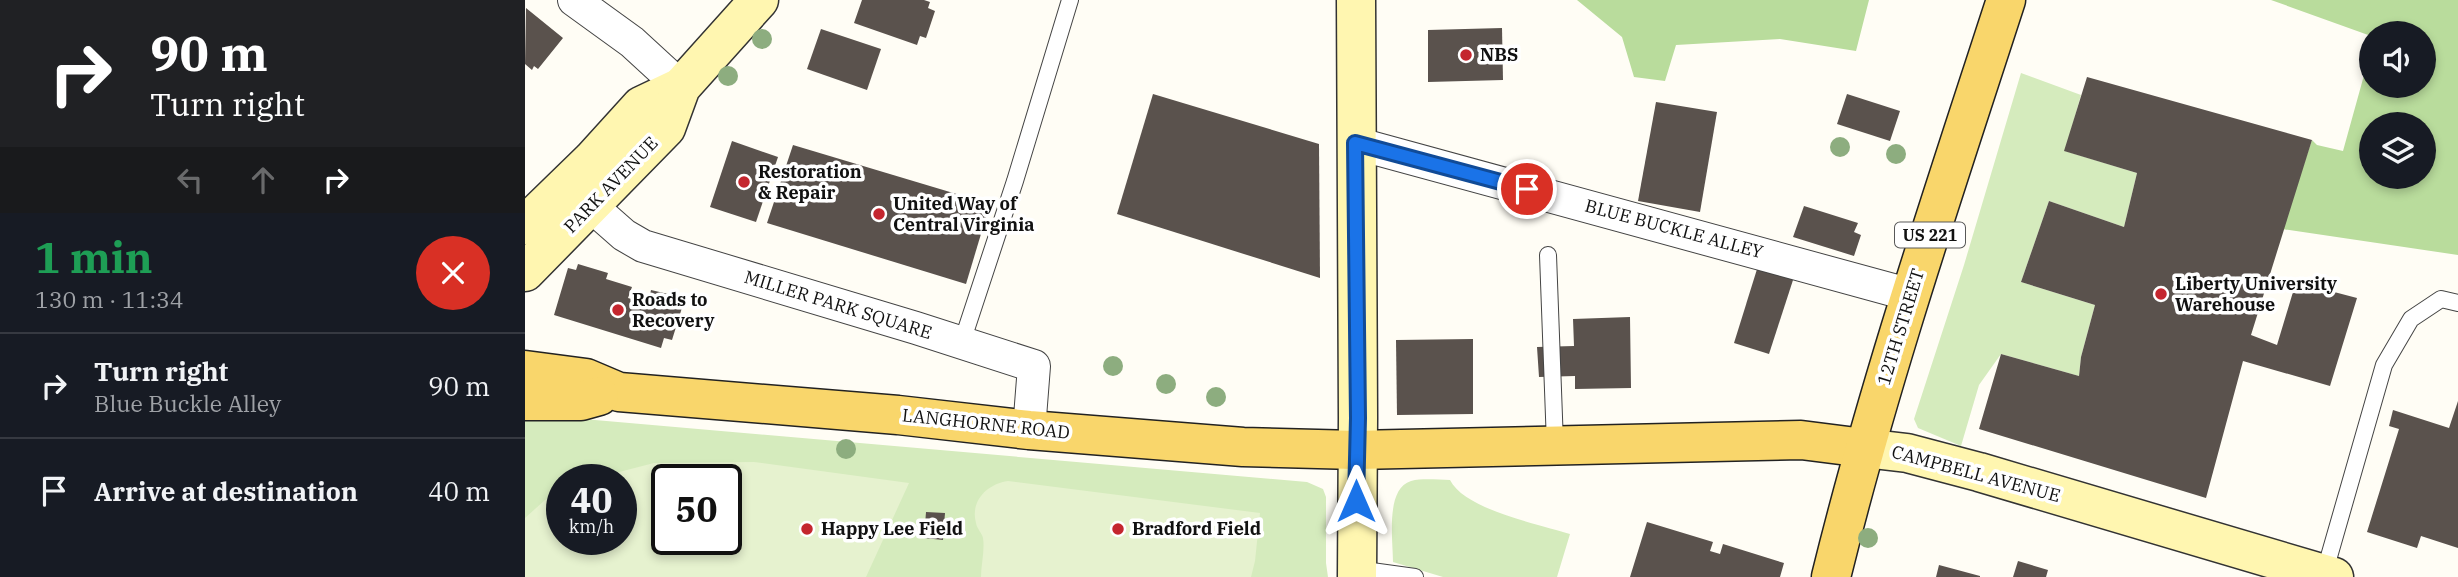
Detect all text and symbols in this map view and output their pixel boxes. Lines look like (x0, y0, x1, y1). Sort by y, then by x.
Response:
text: 90 m (150, 21, 268, 84)
map controls (2359, 21, 2436, 189)
button: sound (2359, 21, 2436, 98)
icon: right (35, 28, 126, 119)
place label: NBS (1480, 43, 1518, 66)
marker: NBS (1458, 47, 1474, 63)
text: Turn right (150, 83, 305, 125)
button: layers (2359, 112, 2436, 189)
street label: PARK AVENUE (559, 132, 663, 238)
pin (1497, 159, 1557, 219)
place label: Restoration & Repair (758, 160, 862, 204)
icon: left (171, 161, 209, 199)
icon: ahead (244, 161, 282, 199)
icon: right (317, 161, 355, 199)
icon: arrive (1508, 170, 1546, 208)
marker: Restoration & Repair (736, 174, 752, 190)
place label: United Way of Central Virginia (893, 192, 1034, 236)
street label: BLUE BUCKLE ALLEY (1583, 194, 1766, 264)
marker: United Way of Central Virginia (871, 206, 887, 222)
road number: US 221 (1895, 222, 1965, 247)
text: 1 min (35, 230, 153, 285)
button: close (416, 236, 490, 310)
street label: MILLER PARK SQUARE (741, 265, 935, 344)
street label: 12TH STREET (1872, 266, 1929, 388)
place label: Liberty University Warehouse (2175, 272, 2338, 316)
text: 130 m · 11:34 (35, 284, 184, 314)
marker: Liberty University Warehouse (2153, 286, 2169, 302)
place label: Roads to Recovery (632, 288, 715, 332)
marker: Roads to Recovery (610, 302, 626, 318)
text: Turn right (94, 354, 228, 388)
icon: right (35, 367, 73, 405)
text: 90 m (428, 369, 490, 403)
text: Blue Buckle Alley (94, 388, 281, 418)
street label: LANGHORNE ROAD (901, 403, 1071, 444)
street label: CAMPBELL AVENUE (1889, 440, 2063, 507)
speed limit sign: 50 (651, 464, 742, 555)
position arrow (1319, 464, 1393, 538)
icon: arrive (35, 472, 73, 510)
text: Arrive at destination (94, 474, 358, 508)
text: 40 m (428, 474, 490, 508)
text: 40 (570, 477, 613, 523)
text: km/h (569, 515, 614, 538)
place label: Happy Lee Field (821, 517, 963, 540)
place label: Bradford Field (1132, 517, 1261, 540)
marker: Happy Lee Field (799, 521, 815, 537)
marker: Bradford Field (1110, 521, 1126, 537)

